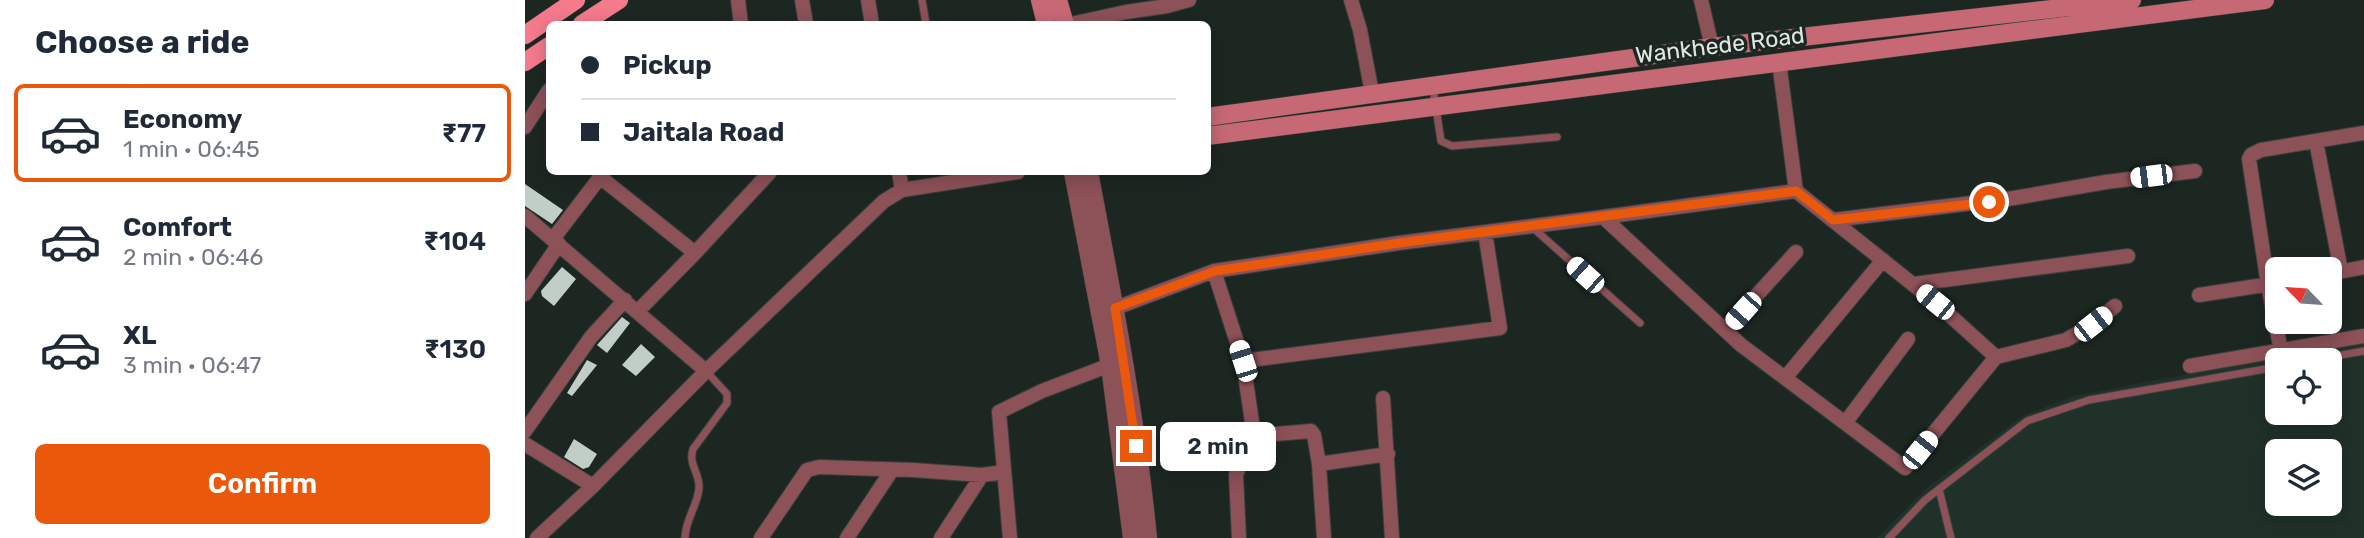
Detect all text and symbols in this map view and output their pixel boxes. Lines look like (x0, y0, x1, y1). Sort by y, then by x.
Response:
street label: Wankhede Road (1634, 21, 1806, 69)
text: Choose a ride (35, 23, 249, 61)
text: Pickup (623, 50, 712, 81)
icon: car (39, 102, 102, 165)
text: Economy (123, 104, 242, 135)
text: Jaitala Road (623, 117, 784, 148)
text: ₹77 (441, 118, 486, 149)
text: 1 min · 06:45 (123, 135, 260, 163)
car (2129, 163, 2174, 189)
route start (1973, 186, 2005, 218)
icon: car (39, 210, 102, 273)
text: Comfort (123, 212, 232, 243)
text: ₹104 (423, 226, 486, 257)
text: 2 min · 06:46 (123, 243, 263, 271)
car (1563, 253, 1608, 297)
north arrow (2265, 257, 2341, 334)
map controls (2265, 257, 2342, 516)
car (1913, 281, 1958, 323)
car (1722, 288, 1765, 334)
car (2070, 303, 2117, 345)
icon: car (39, 318, 102, 381)
text: XL (123, 320, 156, 351)
text: ₹130 (424, 334, 486, 365)
car (1227, 338, 1260, 384)
button: locate (2265, 348, 2342, 425)
text: 3 min · 06:47 (123, 351, 261, 379)
callout: 2 min (1161, 422, 1276, 471)
car (1899, 427, 1942, 473)
route end (1120, 430, 1152, 462)
text: 2 min (1187, 432, 1249, 460)
button: layers (2265, 439, 2342, 516)
button: Confirm (35, 444, 490, 524)

